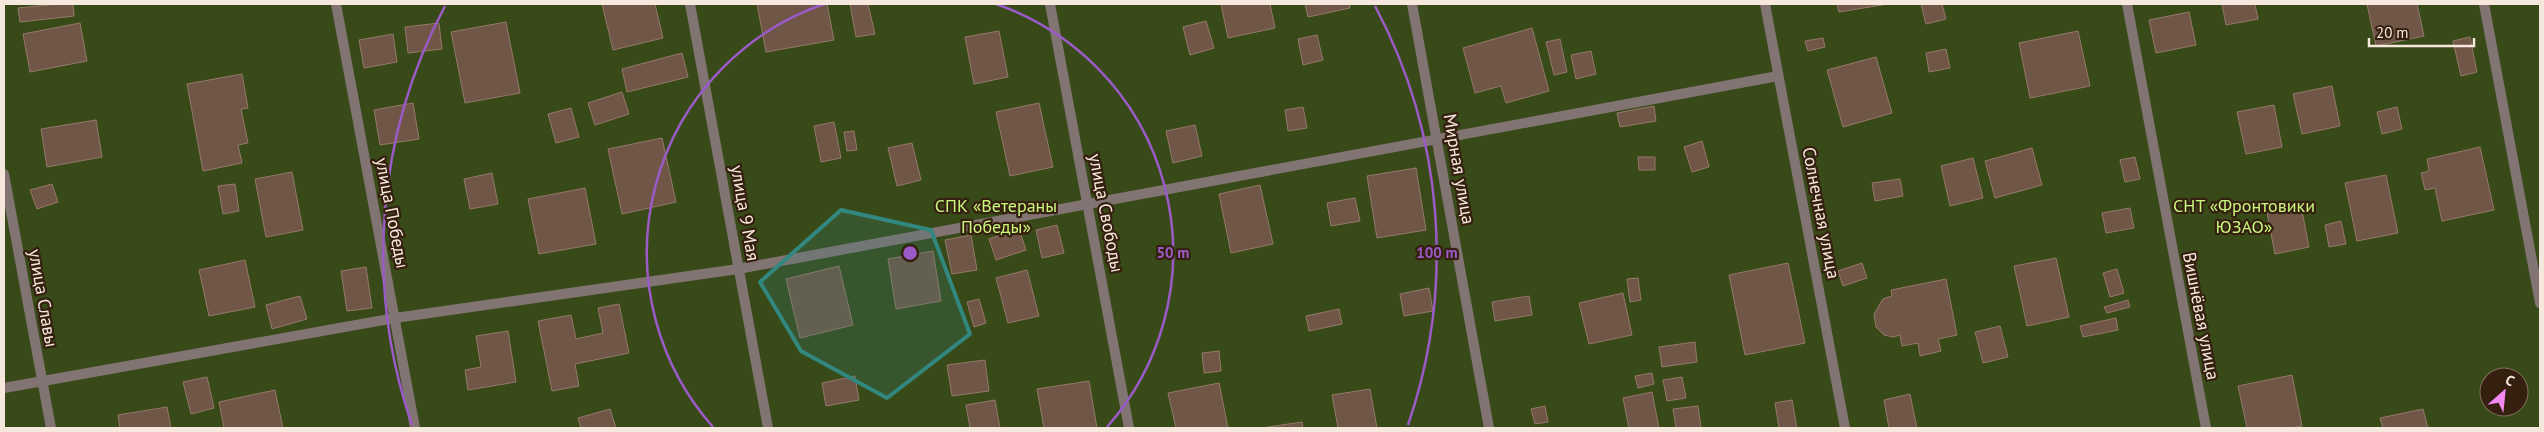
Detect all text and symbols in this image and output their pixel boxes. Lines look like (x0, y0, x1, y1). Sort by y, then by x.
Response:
scale bar (2369, 15, 2474, 47)
text: 20 m (2376, 23, 2409, 42)
street label: Мирная улица (1438, 112, 1481, 226)
street label: Солнечная улица (1797, 145, 1846, 281)
street label: улица Свободы (1084, 152, 1129, 274)
street label: улица Победы (371, 156, 414, 270)
street label: улица 9 Мая (726, 163, 765, 263)
park label: СПК «Ветераны Победы» (935, 194, 1057, 238)
park label: СНТ «Фронтовики ЮЗАО» (2173, 194, 2315, 238)
text: 50 m (1157, 243, 1189, 262)
text: 100 m (1416, 243, 1458, 262)
centre of rings (901, 244, 919, 262)
street label: улица Славы (24, 247, 63, 349)
street label: Вишнёвая улица (2178, 250, 2225, 382)
north arrow (2479, 367, 2529, 417)
text: С (2502, 371, 2518, 390)

